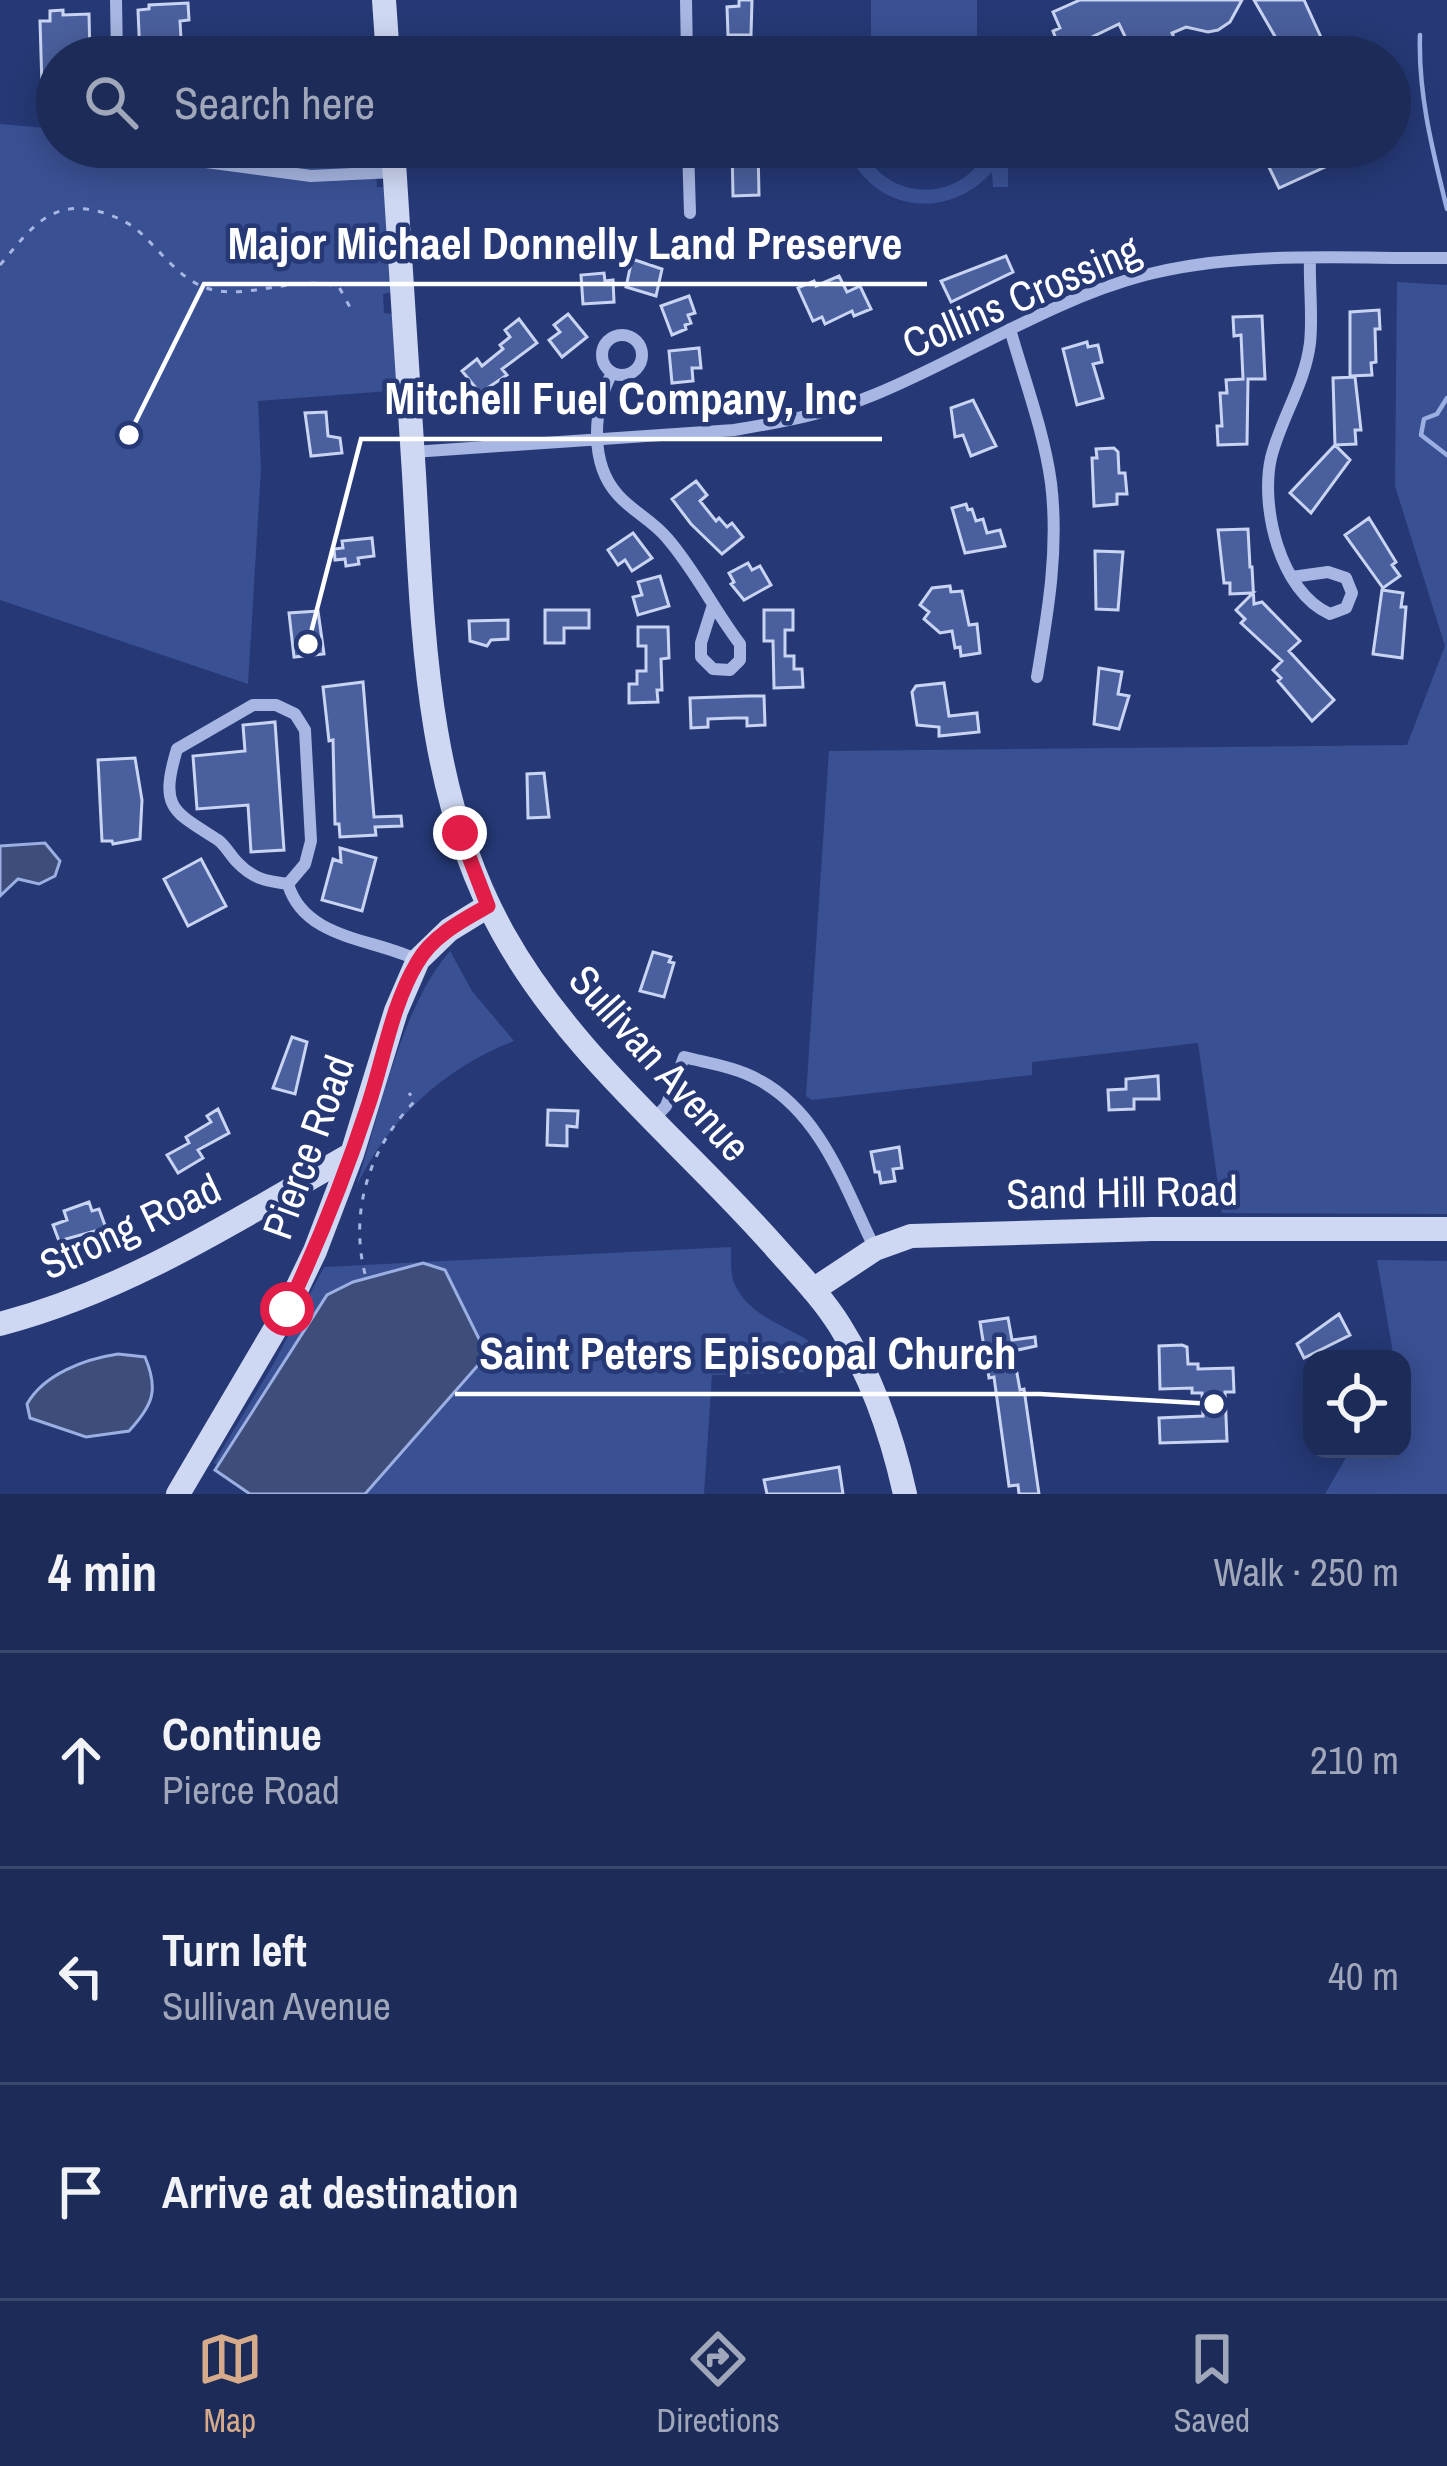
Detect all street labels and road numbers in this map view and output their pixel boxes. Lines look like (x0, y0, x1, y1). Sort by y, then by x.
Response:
street label: Collins Crossing (894, 221, 1148, 371)
street label: Sullivan Avenue (557, 953, 763, 1173)
street label: Pierce Road (249, 1047, 367, 1247)
street label: Strong Road (31, 1160, 229, 1292)
street label: Sand Hill Road (1006, 1162, 1238, 1222)

